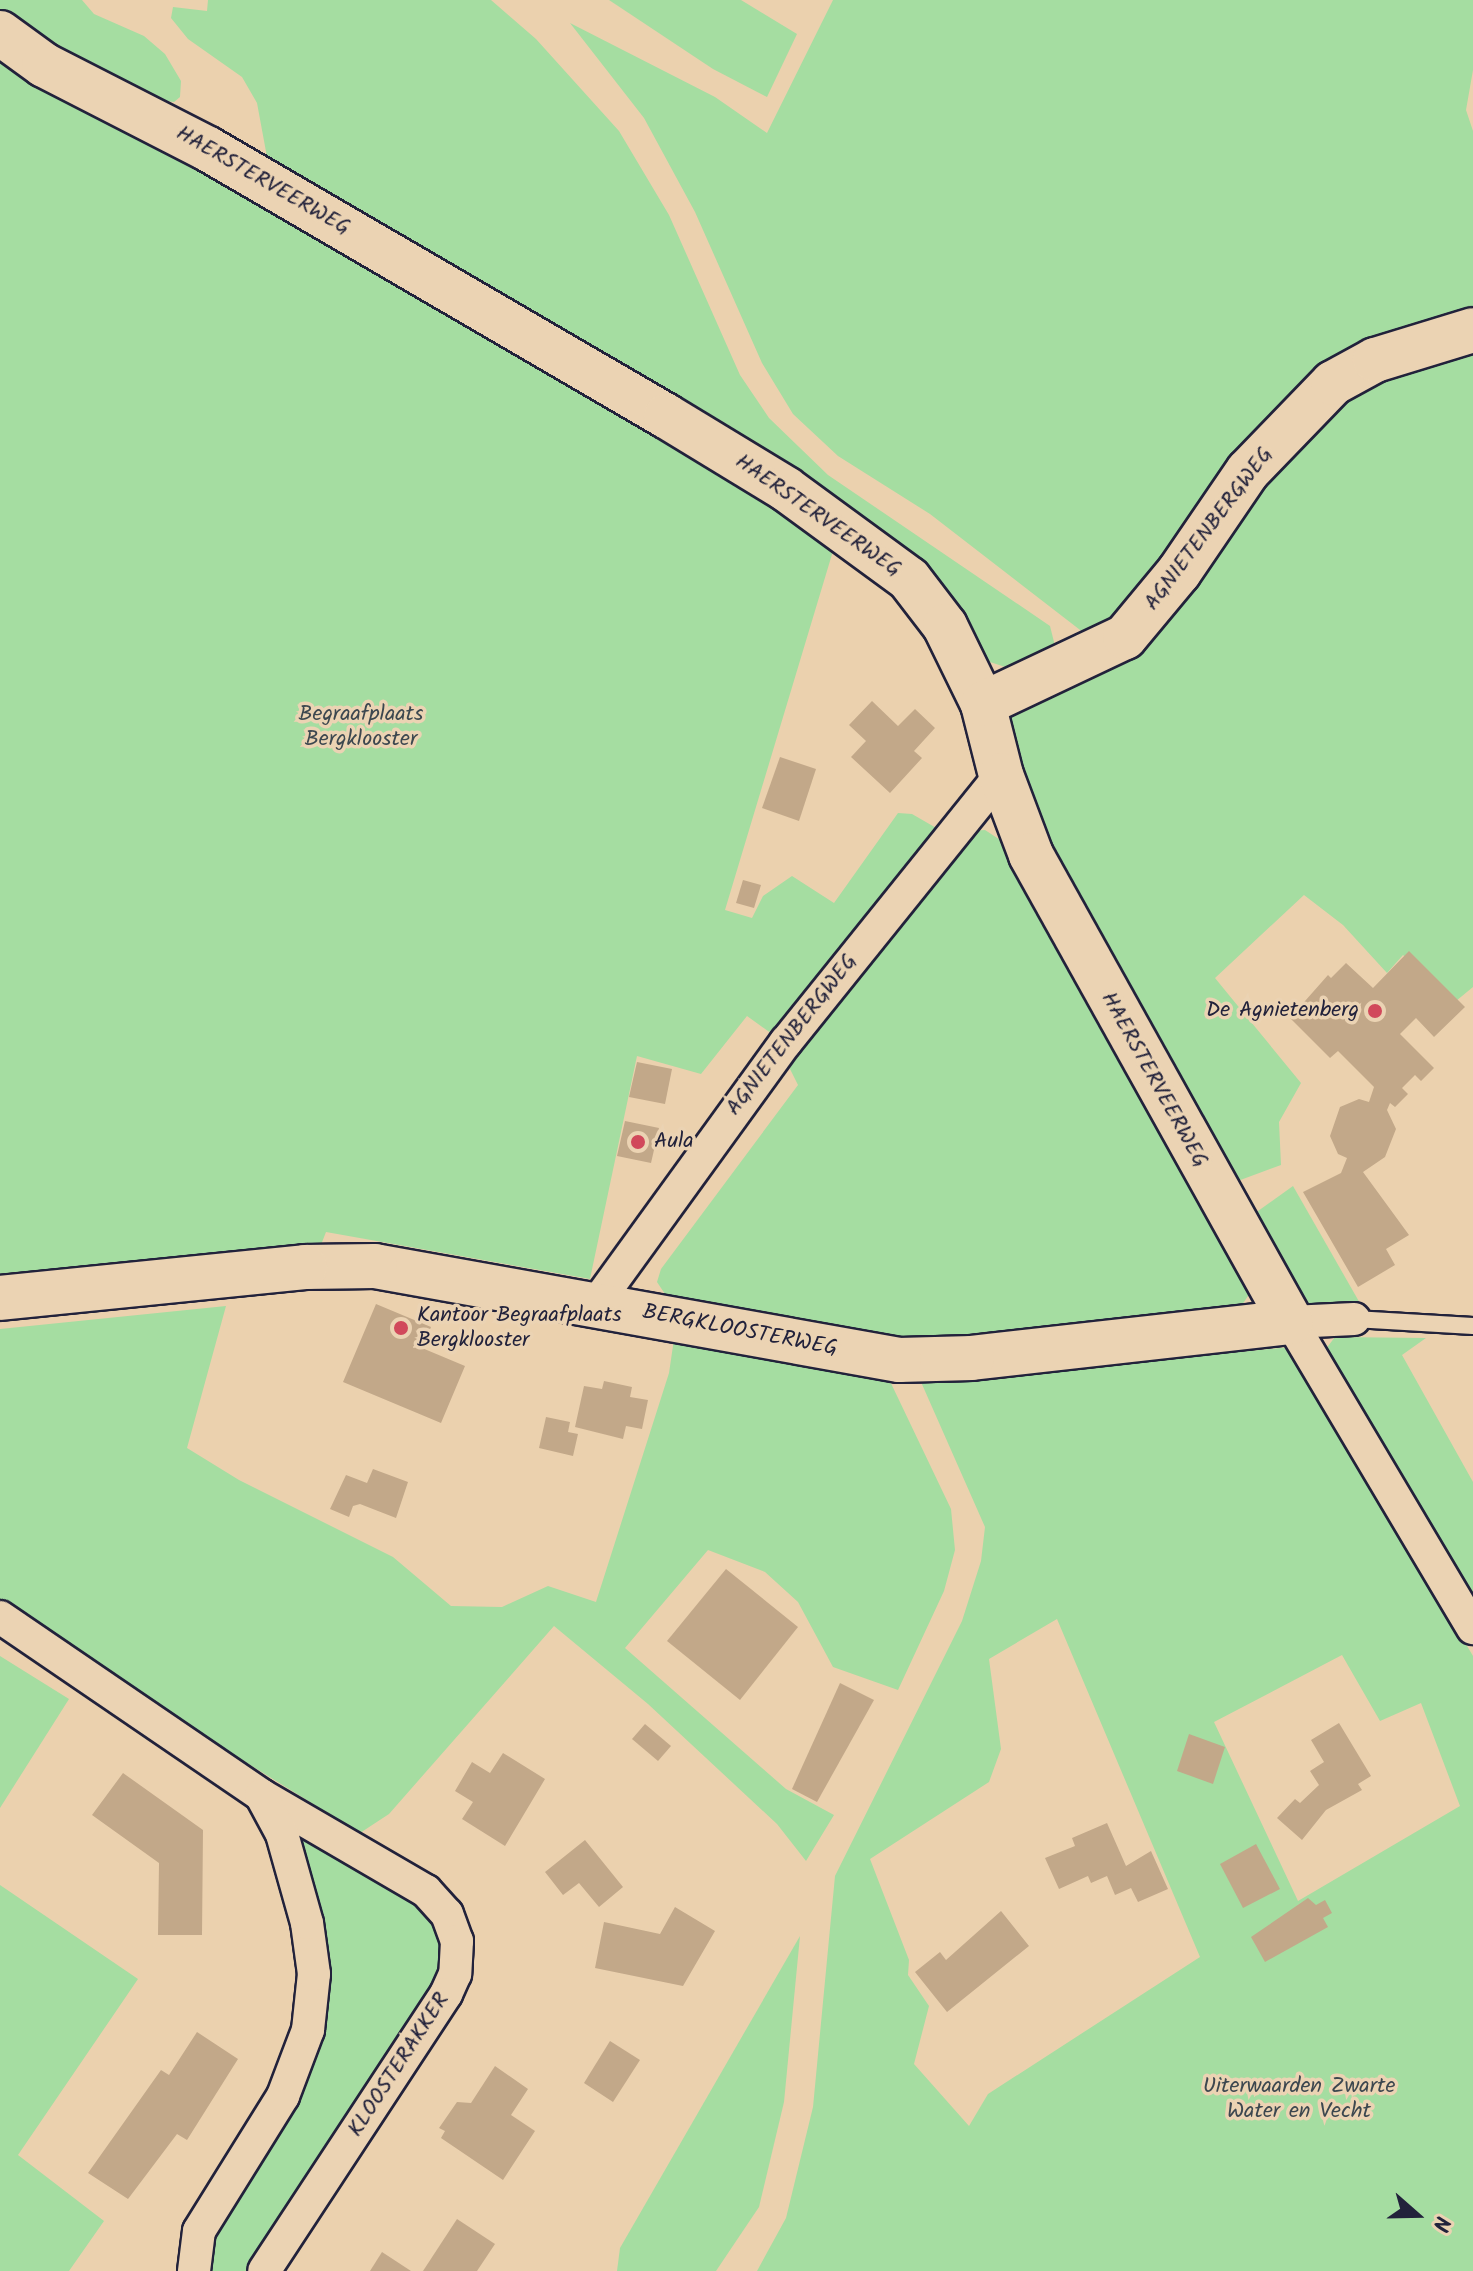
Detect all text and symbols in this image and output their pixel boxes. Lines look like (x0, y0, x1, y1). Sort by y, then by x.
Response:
street label: HAERSTERVEERWEG (171, 120, 355, 242)
street label: AGNIETENBERGWEG (1139, 442, 1279, 616)
street label: HAERSTERVEERWEG (730, 449, 906, 583)
park label: Begraafplaats Bergklooster (299, 701, 423, 752)
street label: AGNIETENBERGWEG (721, 949, 863, 1121)
street label: HAERSTERVEERWEG (1095, 988, 1213, 1172)
place label: De Agnietenberg (1206, 998, 1359, 1024)
marker: De Agnietenberg (1366, 1002, 1384, 1020)
place label: Aula (654, 1129, 694, 1155)
marker: Aula (629, 1133, 647, 1151)
street label: BERGKLOOSTERWEG (640, 1299, 840, 1363)
place label: Kantoor Begraafplaats Bergklooster (417, 1302, 622, 1354)
marker: Kantoor Begraafplaats Bergklooster (392, 1319, 410, 1337)
street label: KLOOSTERAKKER (343, 1988, 455, 2142)
park label: Uiterwaarden Zwarte Water en Vecht (1203, 2073, 1395, 2124)
north arrow (1377, 2175, 1457, 2255)
text: N (1421, 2211, 1459, 2236)

